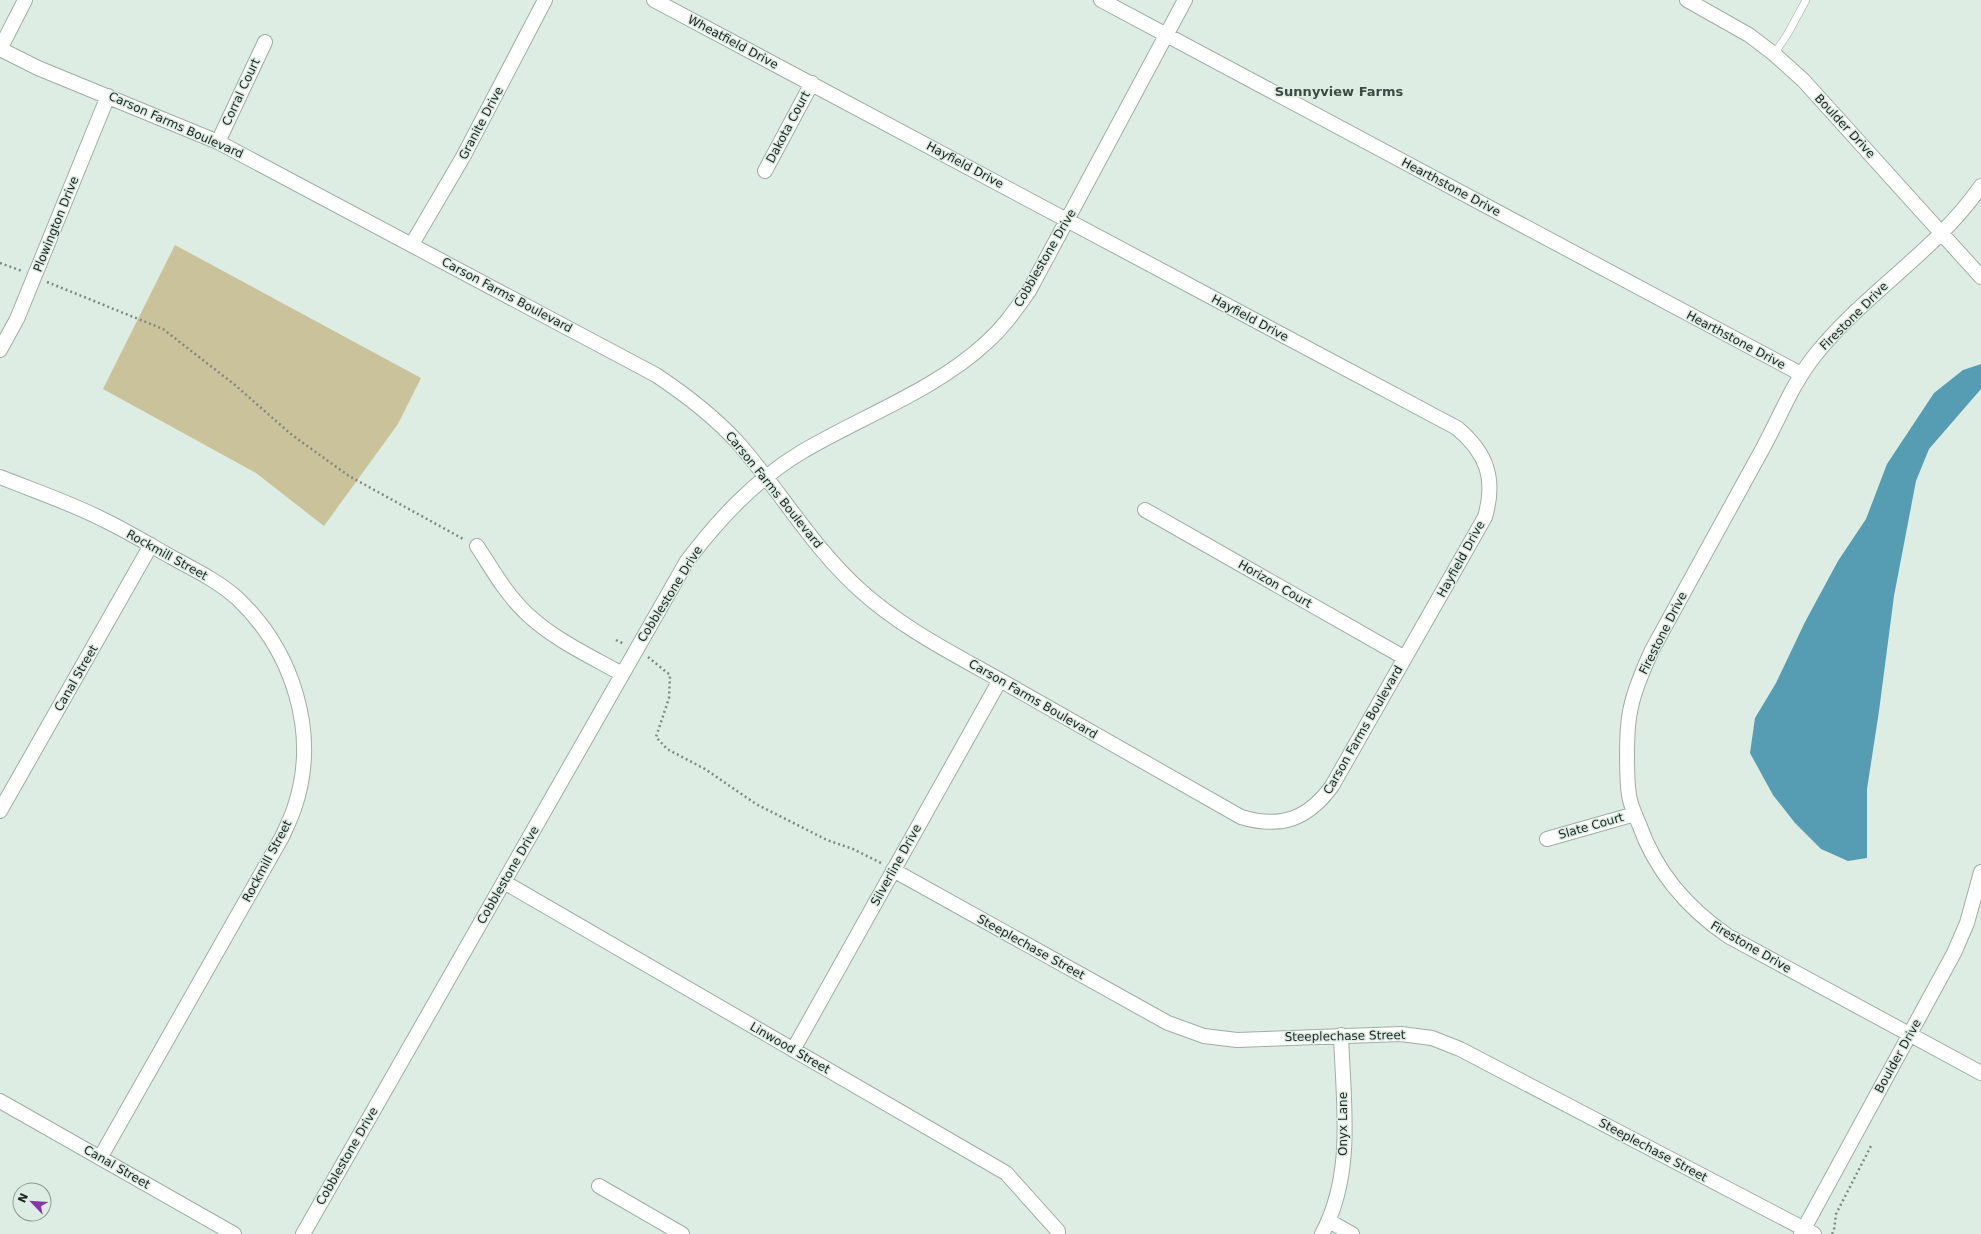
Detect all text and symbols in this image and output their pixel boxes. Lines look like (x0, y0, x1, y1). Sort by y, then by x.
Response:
street label: Wheatfield Drive (685, 12, 781, 72)
street label: Corral Court (219, 56, 263, 128)
street label: Granite Drive (456, 84, 506, 162)
district label: Sunnyview Farms (1275, 84, 1403, 99)
street label: Dakota Court (763, 88, 813, 165)
street label: Carson Farms Boulevard (106, 89, 246, 161)
street label: Boulder Drive (1812, 91, 1878, 161)
street label: Hayfield Drive (924, 139, 1006, 191)
street label: Hearthstone Drive (1399, 155, 1503, 219)
street label: Plowington Drive (30, 174, 82, 274)
street label: Cobblestone Drive (1011, 207, 1079, 309)
street label: Carson Farms Boulevard (439, 255, 575, 335)
street label: Firestone Drive (1817, 279, 1891, 353)
street label: Hayfield Drive (1209, 292, 1291, 344)
street label: Hearthstone Drive (1684, 308, 1788, 372)
street label: Carson Farms Boulevard (723, 429, 825, 551)
street label: Hayfield Drive (1434, 518, 1488, 600)
street label: Rockmill Street (124, 527, 210, 583)
street label: Cobblestone Drive (635, 543, 705, 645)
street label: Horizon Court (1236, 557, 1315, 611)
street label: Firestone Drive (1636, 589, 1690, 677)
street label: Canal Street (51, 642, 101, 714)
street label: Carson Farms Boulevard (966, 656, 1100, 742)
street label: Carson Farms Boulevard (1320, 663, 1406, 797)
street label: Slate Court (1557, 810, 1625, 842)
street label: Rockmill Street (240, 817, 295, 904)
street label: Silverline Drive (868, 822, 924, 908)
street label: Cobblestone Drive (474, 824, 542, 926)
street label: Steeplechase Street (975, 912, 1088, 983)
street label: Firestone Drive (1708, 918, 1794, 976)
street label: Boulder Drive (1872, 1017, 1924, 1095)
street label: Linwood Street (748, 1019, 833, 1077)
street label: Steeplechase Street (1284, 1028, 1406, 1044)
street label: Onyx Lane (1336, 1092, 1350, 1156)
street label: Cobblestone Drive (313, 1105, 381, 1207)
street label: Steeplechase Street (1596, 1115, 1710, 1185)
street label: Canal Street (81, 1142, 153, 1192)
north arrow (12, 1182, 52, 1222)
text: N (16, 1191, 31, 1205)

